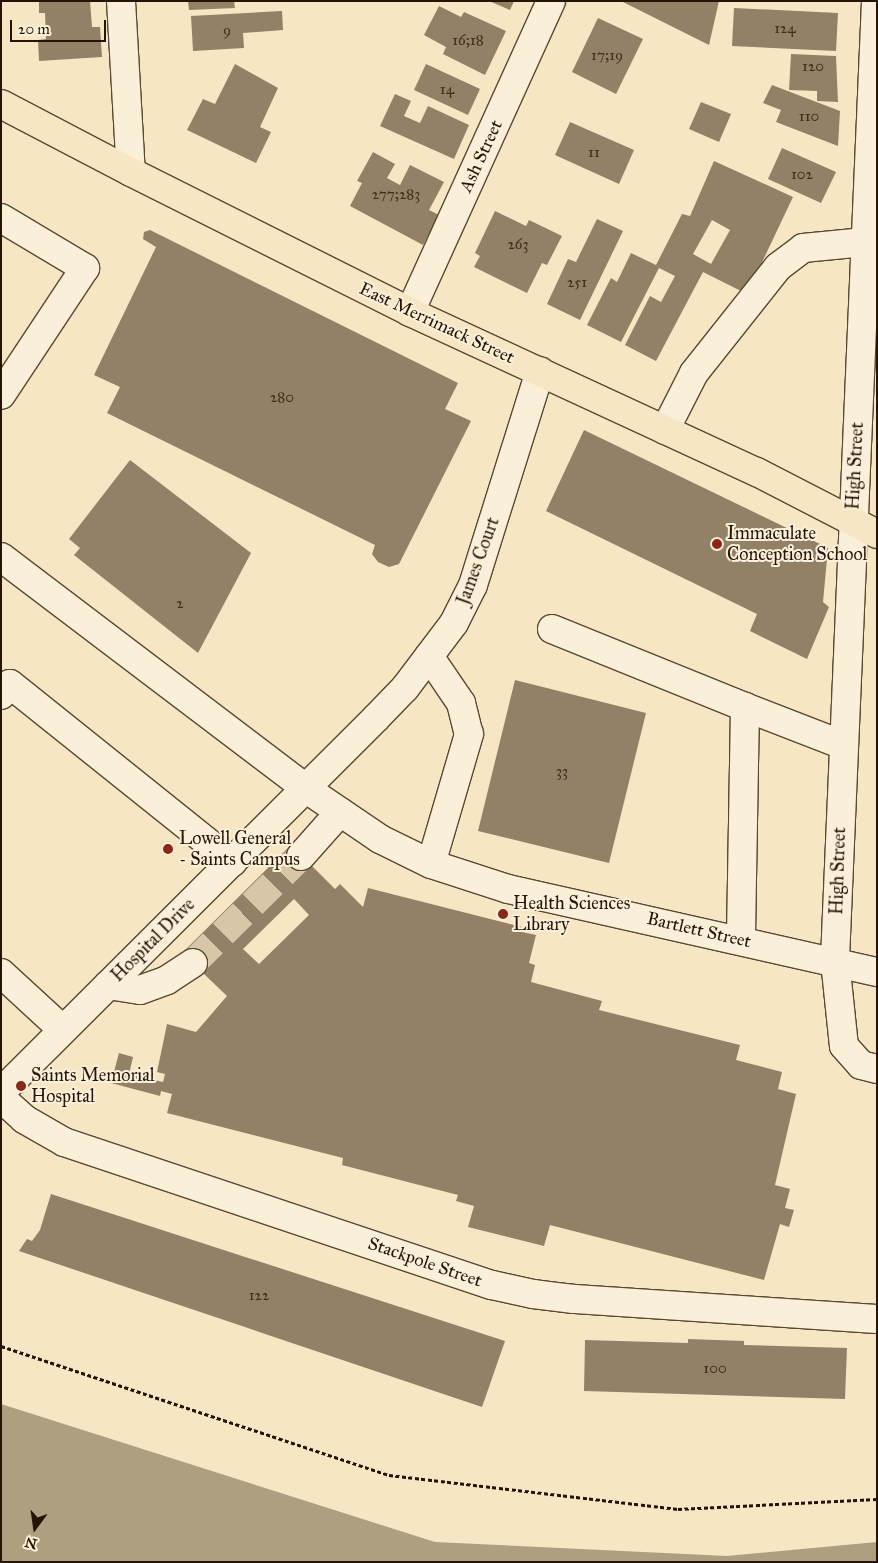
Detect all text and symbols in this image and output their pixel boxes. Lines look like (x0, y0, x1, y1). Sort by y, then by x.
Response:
scale bar (12, 10, 109, 42)
text: 20 m (18, 20, 50, 38)
house number: 124 (774, 20, 796, 38)
house number: 9 (223, 22, 231, 40)
house number: 16;18 (452, 32, 484, 50)
house number: 17;19 (591, 47, 623, 65)
house number: 120 (802, 58, 824, 76)
house number: 14 (440, 81, 454, 99)
house number: 110 (799, 108, 819, 126)
street label: Ash Street (455, 116, 507, 196)
house number: 11 (588, 144, 600, 162)
house number: 102 (791, 166, 813, 184)
house number: 277;283 (372, 186, 420, 204)
house number: 263 (507, 236, 529, 254)
house number: 251 (567, 274, 587, 292)
street label: East Merrimack Street (356, 278, 518, 368)
house number: 280 (270, 389, 294, 407)
street label: High Street (842, 422, 868, 510)
street label: James Court (452, 514, 504, 608)
place label: Immaculate Conception School (727, 523, 867, 566)
marker: Immaculate Conception School (711, 538, 723, 550)
house number: 2 (176, 595, 184, 613)
house number: 33 (556, 763, 568, 781)
street label: High Street (826, 827, 850, 915)
place label: Lowell General - Saints Campus (179, 828, 300, 871)
marker: Lowell General - Saints Campus (161, 842, 175, 856)
place label: Health Sciences Library (513, 893, 630, 936)
street label: Hospital Drive (107, 894, 199, 986)
marker: Health Sciences Library (497, 908, 509, 920)
street label: Bartlett Street (645, 908, 753, 952)
place label: Saints Memorial Hospital (31, 1065, 155, 1108)
marker: Saints Memorial Hospital (15, 1080, 27, 1092)
street label: Stackpole Street (365, 1232, 485, 1292)
house number: 122 (249, 1287, 269, 1305)
house number: 100 (703, 1360, 727, 1378)
north arrow (10, 1503, 60, 1553)
text: N (23, 1533, 39, 1553)

